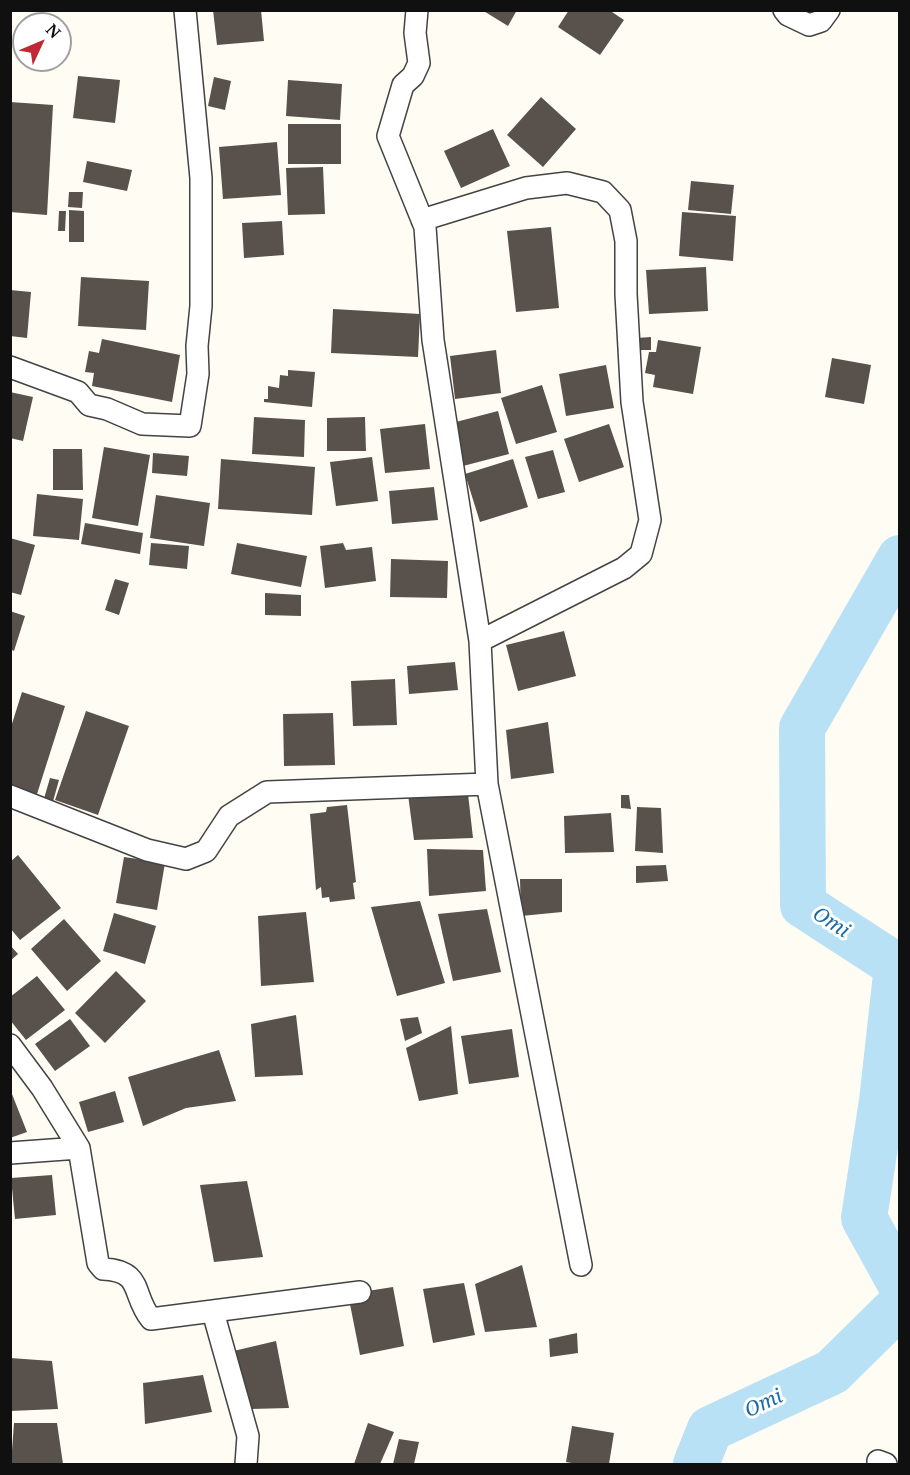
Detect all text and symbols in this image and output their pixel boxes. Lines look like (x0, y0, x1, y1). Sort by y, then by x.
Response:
north arrow (12, 12, 72, 72)
text: N (41, 19, 66, 43)
water label: Omi (808, 902, 854, 944)
water label: Omi (741, 1385, 787, 1423)

